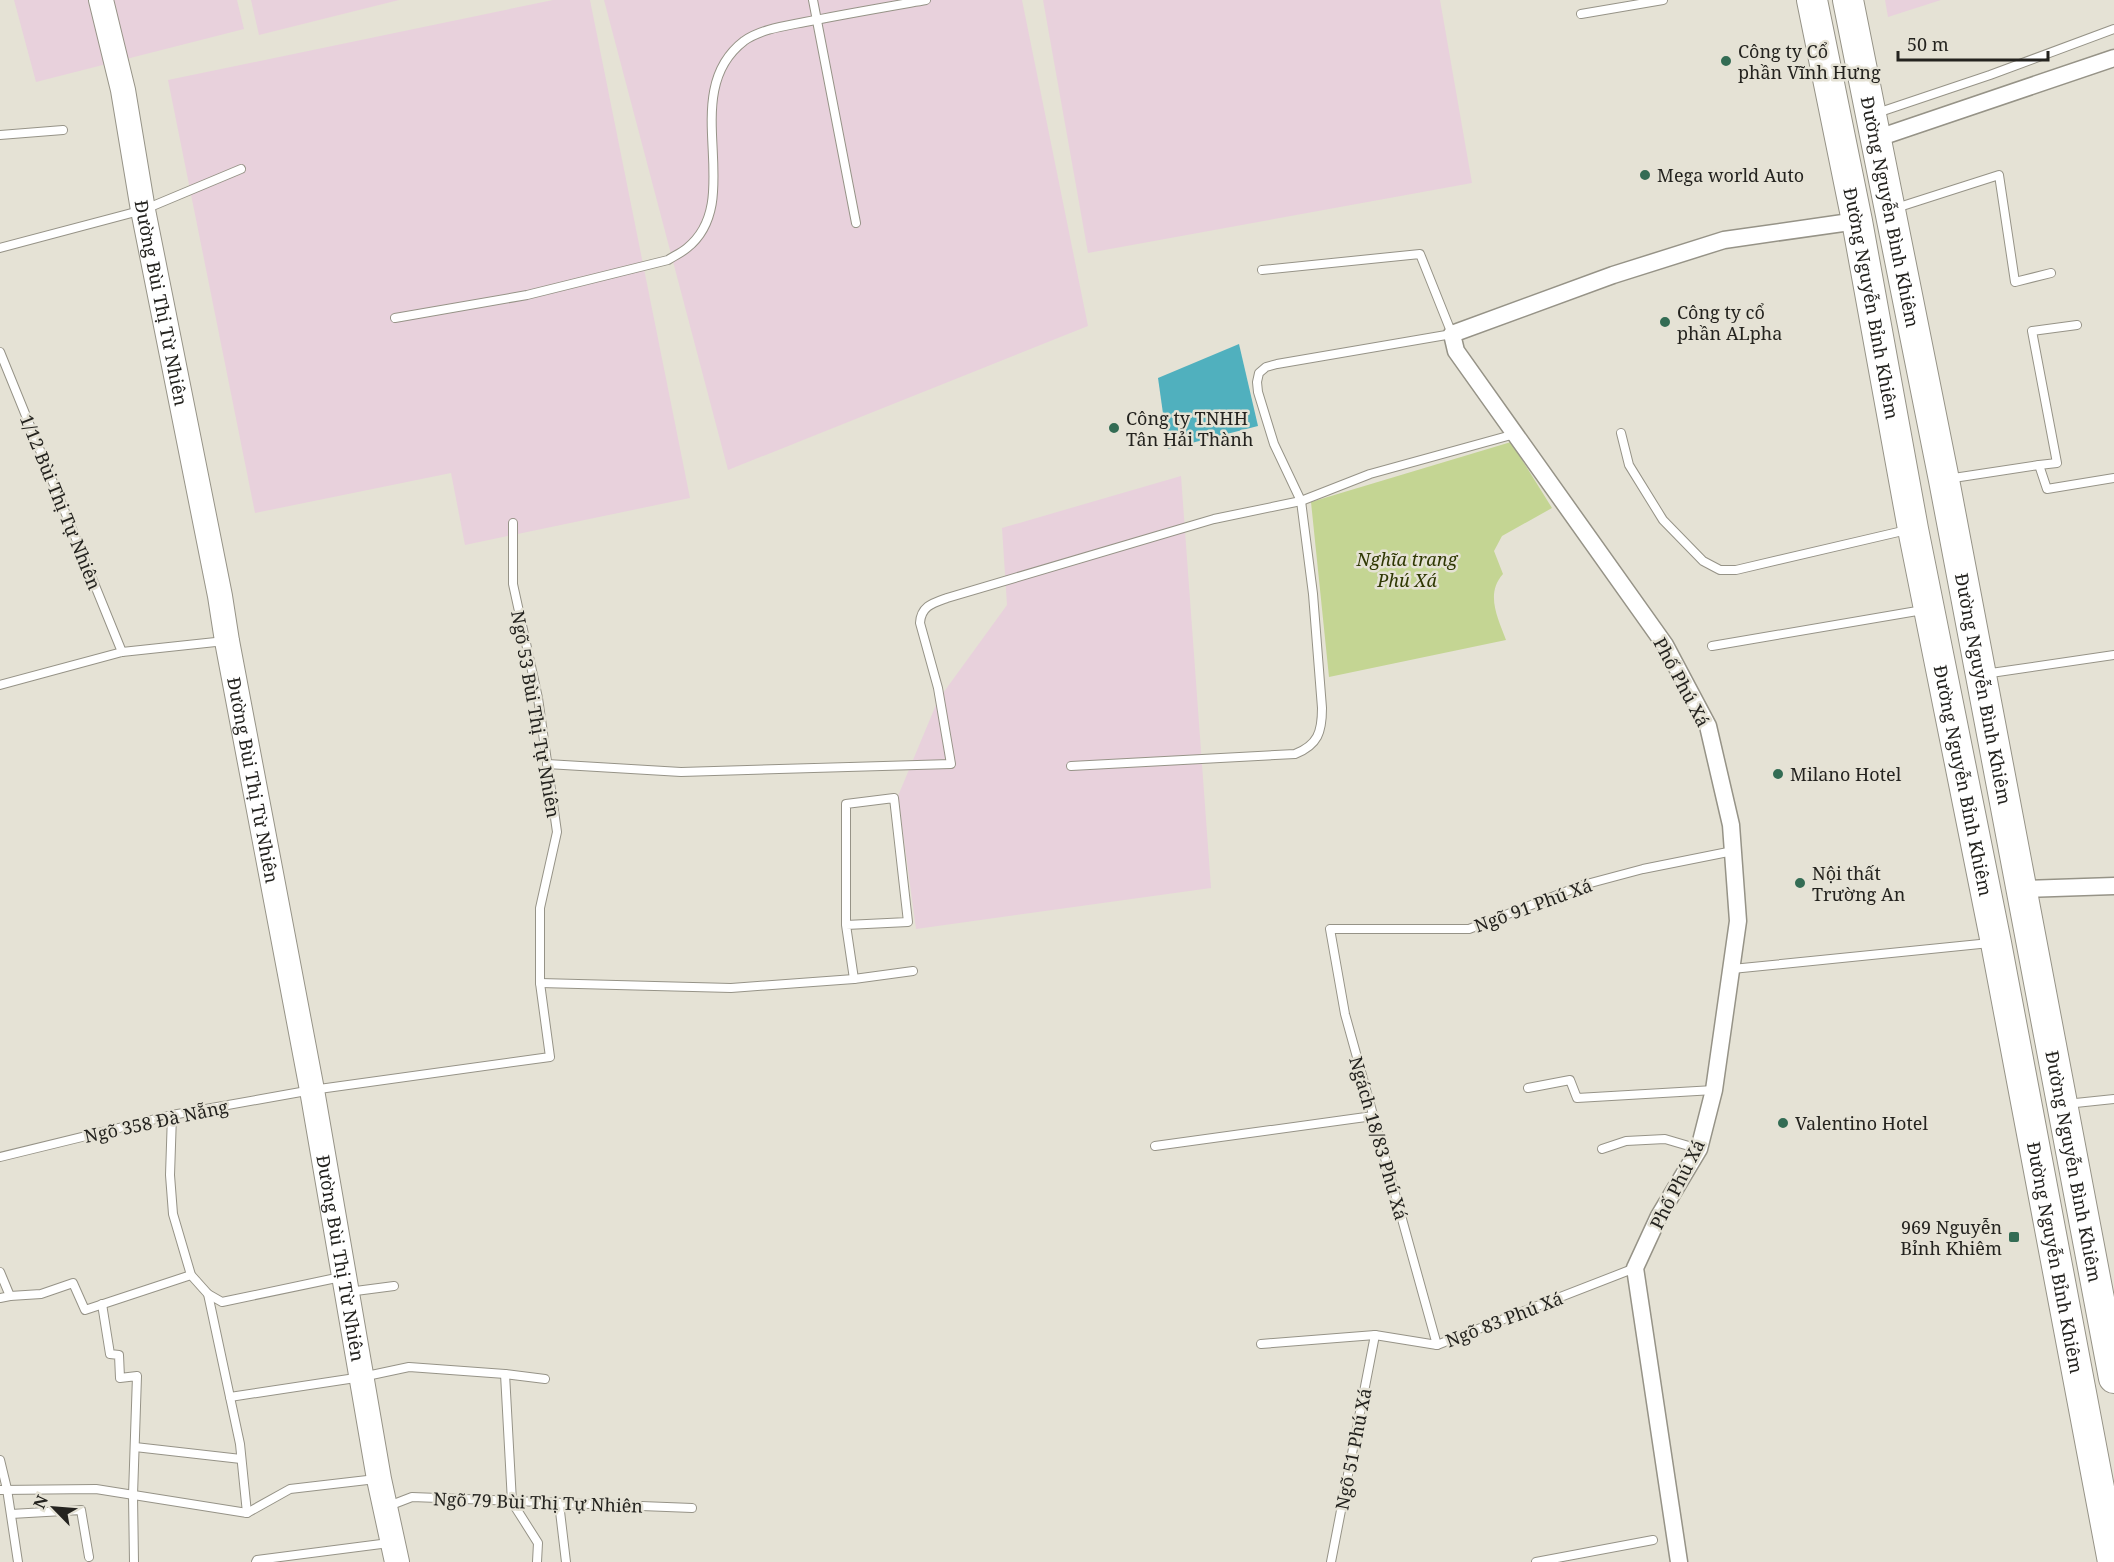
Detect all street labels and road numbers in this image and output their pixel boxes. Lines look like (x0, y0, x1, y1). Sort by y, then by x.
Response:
street label: Đường Nguyễn Bình Khiêm (1856, 94, 1925, 330)
street label: Đường Nguyễn Bỉnh Khiêm (1838, 185, 1905, 421)
street label: Đường Bùi Thị Từ Nhiên (130, 198, 194, 408)
street label: 1/12 Bùi Thị Tự Nhiên (15, 411, 107, 593)
street label: Đường Nguyễn Bình Khiêm (1950, 571, 2017, 807)
street label: Ngõ 53 Bùi Thị Tự Nhiên (506, 609, 566, 820)
street label: Phố Phú Xá (1648, 633, 1716, 731)
street label: Đường Nguyễn Bỉnh Khiêm (1929, 663, 1998, 898)
street label: Đường Bùi Thị Từ Nhiên (222, 675, 285, 885)
street label: Ngõ 91 Phú Xá (1471, 873, 1595, 937)
street label: Đường Nguyễn Bình Khiêm (2040, 1048, 2108, 1284)
street label: Ngách 18/83 Phú Xá (1344, 1053, 1414, 1223)
street label: Ngõ 358 Đà Nẵng (82, 1094, 230, 1148)
street label: Phố Phú Xá (1644, 1135, 1710, 1233)
street label: Đường Nguyễn Bỉnh Khiêm (2022, 1140, 2089, 1375)
street label: Đường Bùi Thị Từ Nhiên (311, 1153, 371, 1364)
street label: Ngõ 83 Phú Xá (1442, 1286, 1566, 1352)
street label: Ngõ 51 Phú Xá (1329, 1386, 1377, 1512)
street label: Ngõ 79 Bùi Thị Tự Nhiên (433, 1486, 644, 1518)

